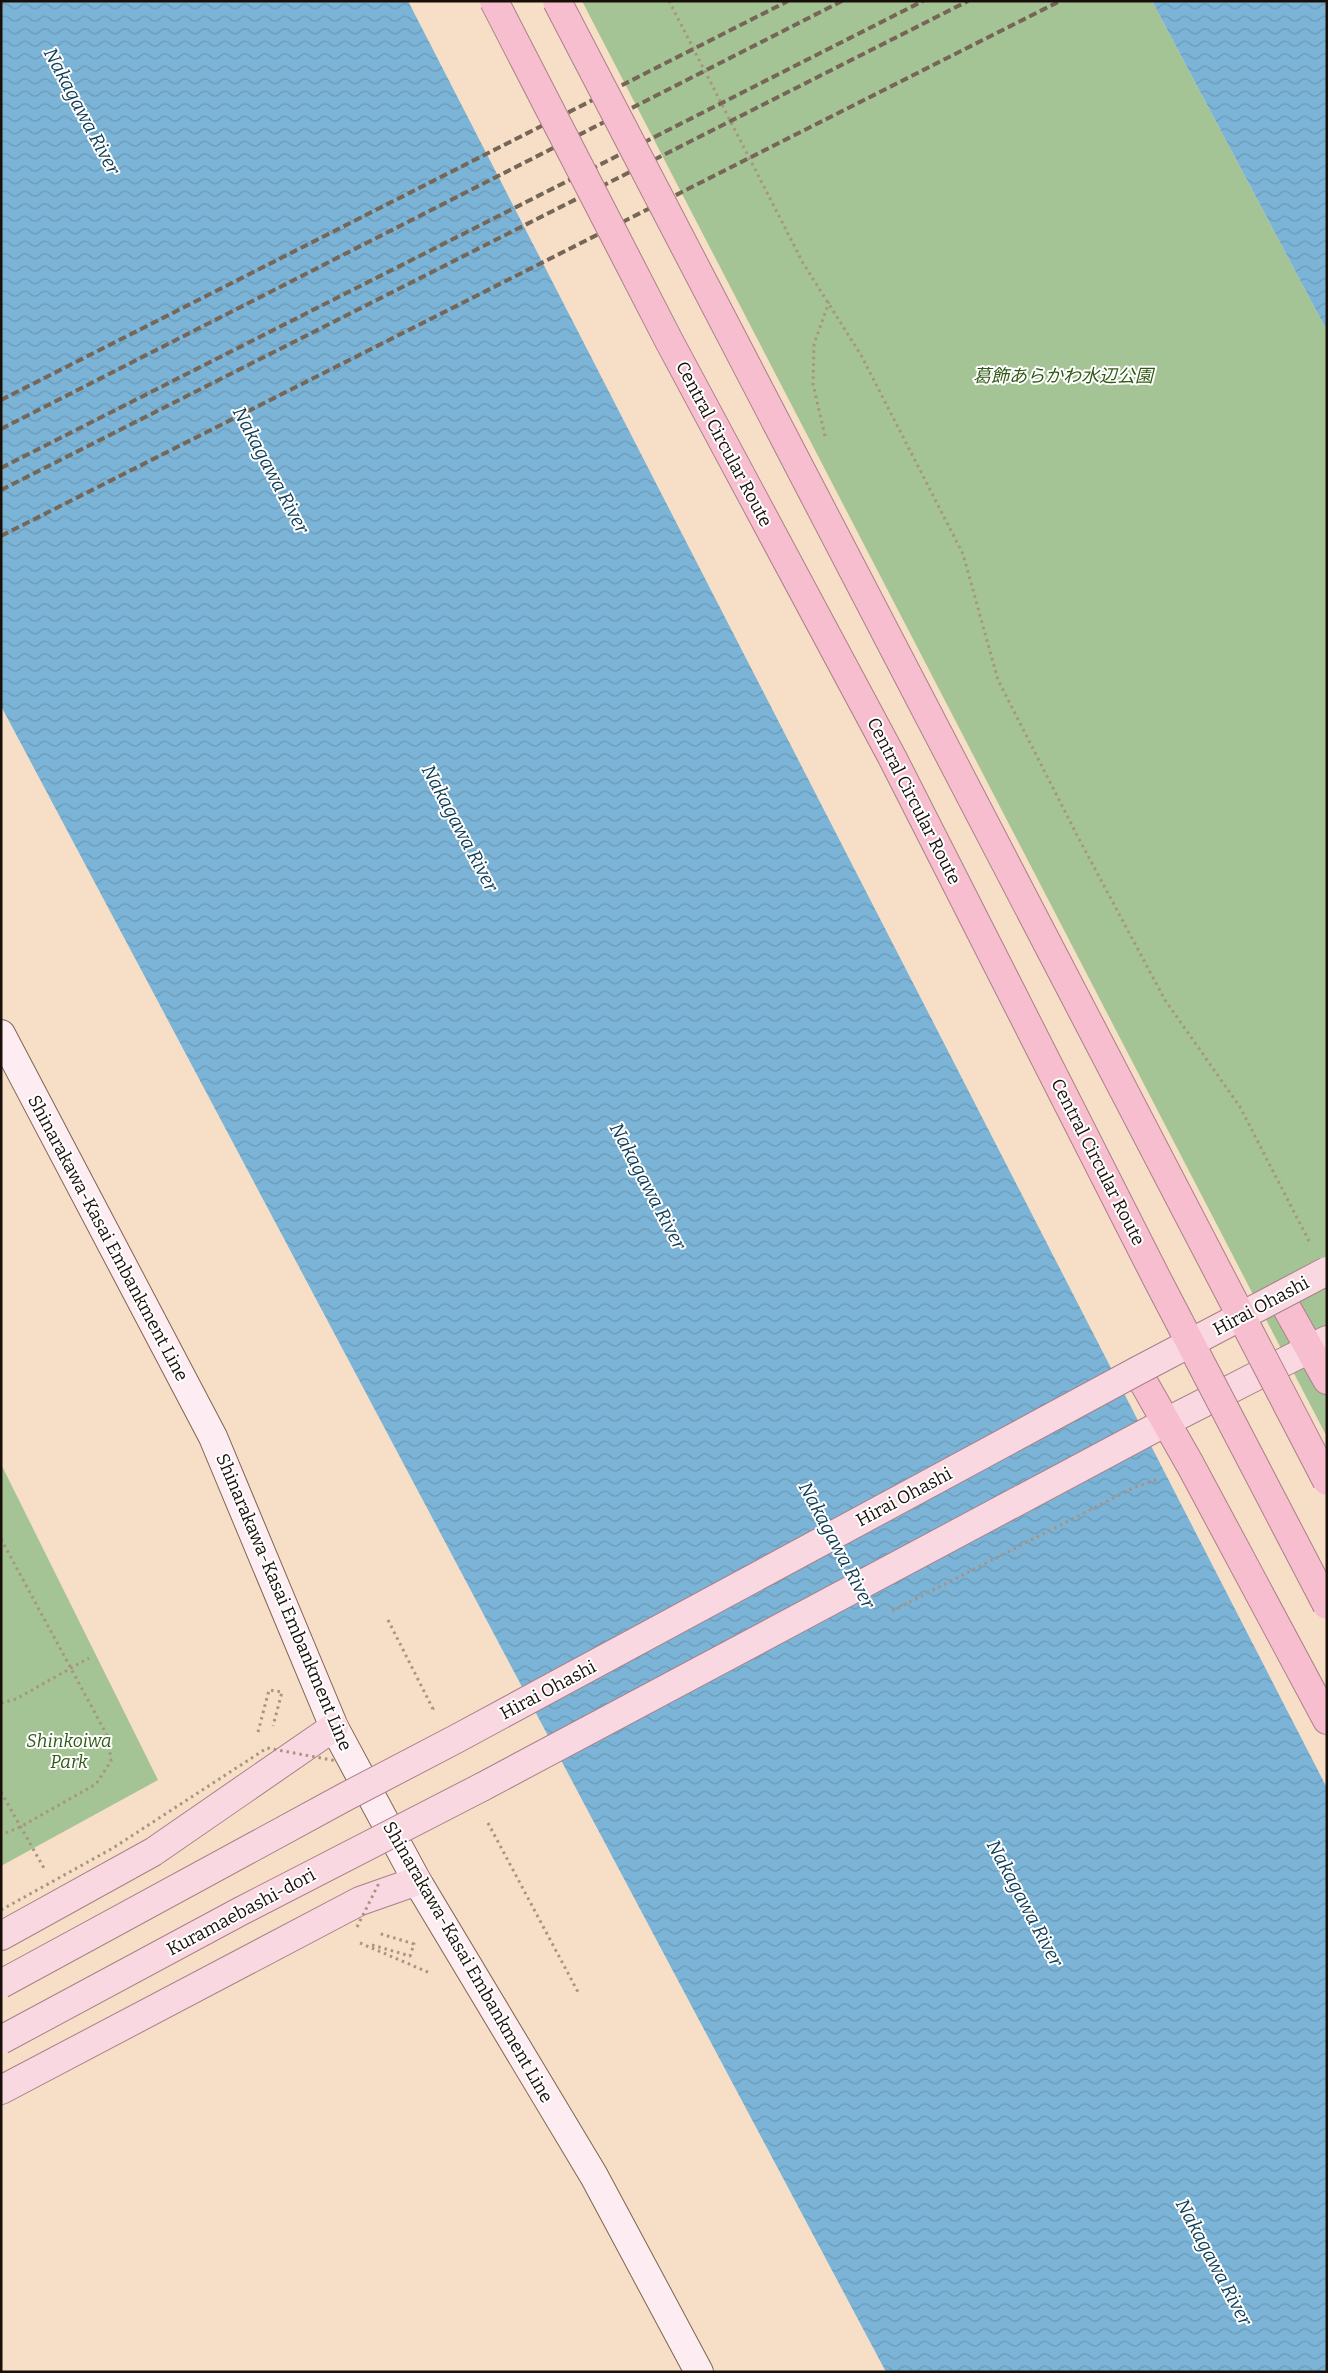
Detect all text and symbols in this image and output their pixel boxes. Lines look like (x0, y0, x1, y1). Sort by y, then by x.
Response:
water label: Nakagawa River (39, 44, 126, 179)
street label: Central Circular Route (671, 357, 777, 531)
park label: 葛飾あらかわ水辺公園 (973, 365, 1156, 387)
water label: Nakagawa River (228, 403, 315, 538)
street label: Central Circular Route (862, 714, 966, 888)
water label: Nakagawa River (417, 761, 504, 896)
street label: Central Circular Route (1046, 1075, 1150, 1249)
street label: Shinarakawa-Kasai Embankment Line (23, 1091, 193, 1385)
water label: Nakagawa River (605, 1119, 692, 1254)
street label: Hirai Ohashi (1209, 1272, 1313, 1340)
street label: Shinarakawa-Kasai Embankment Line (211, 1450, 357, 1754)
street label: Hirai Ohashi (852, 1463, 956, 1531)
water label: Nakagawa River (794, 1478, 881, 1613)
street label: Hirai Ohashi (496, 1656, 600, 1724)
park label: Shinkoiwa Park (26, 1730, 112, 1773)
street label: Shinarakawa-Kasai Embankment Line (378, 1818, 558, 2106)
water label: Nakagawa River (982, 1836, 1069, 1971)
street label: Kuramaebashi-dori (163, 1864, 319, 1960)
water label: Nakagawa River (1171, 2195, 1258, 2330)

